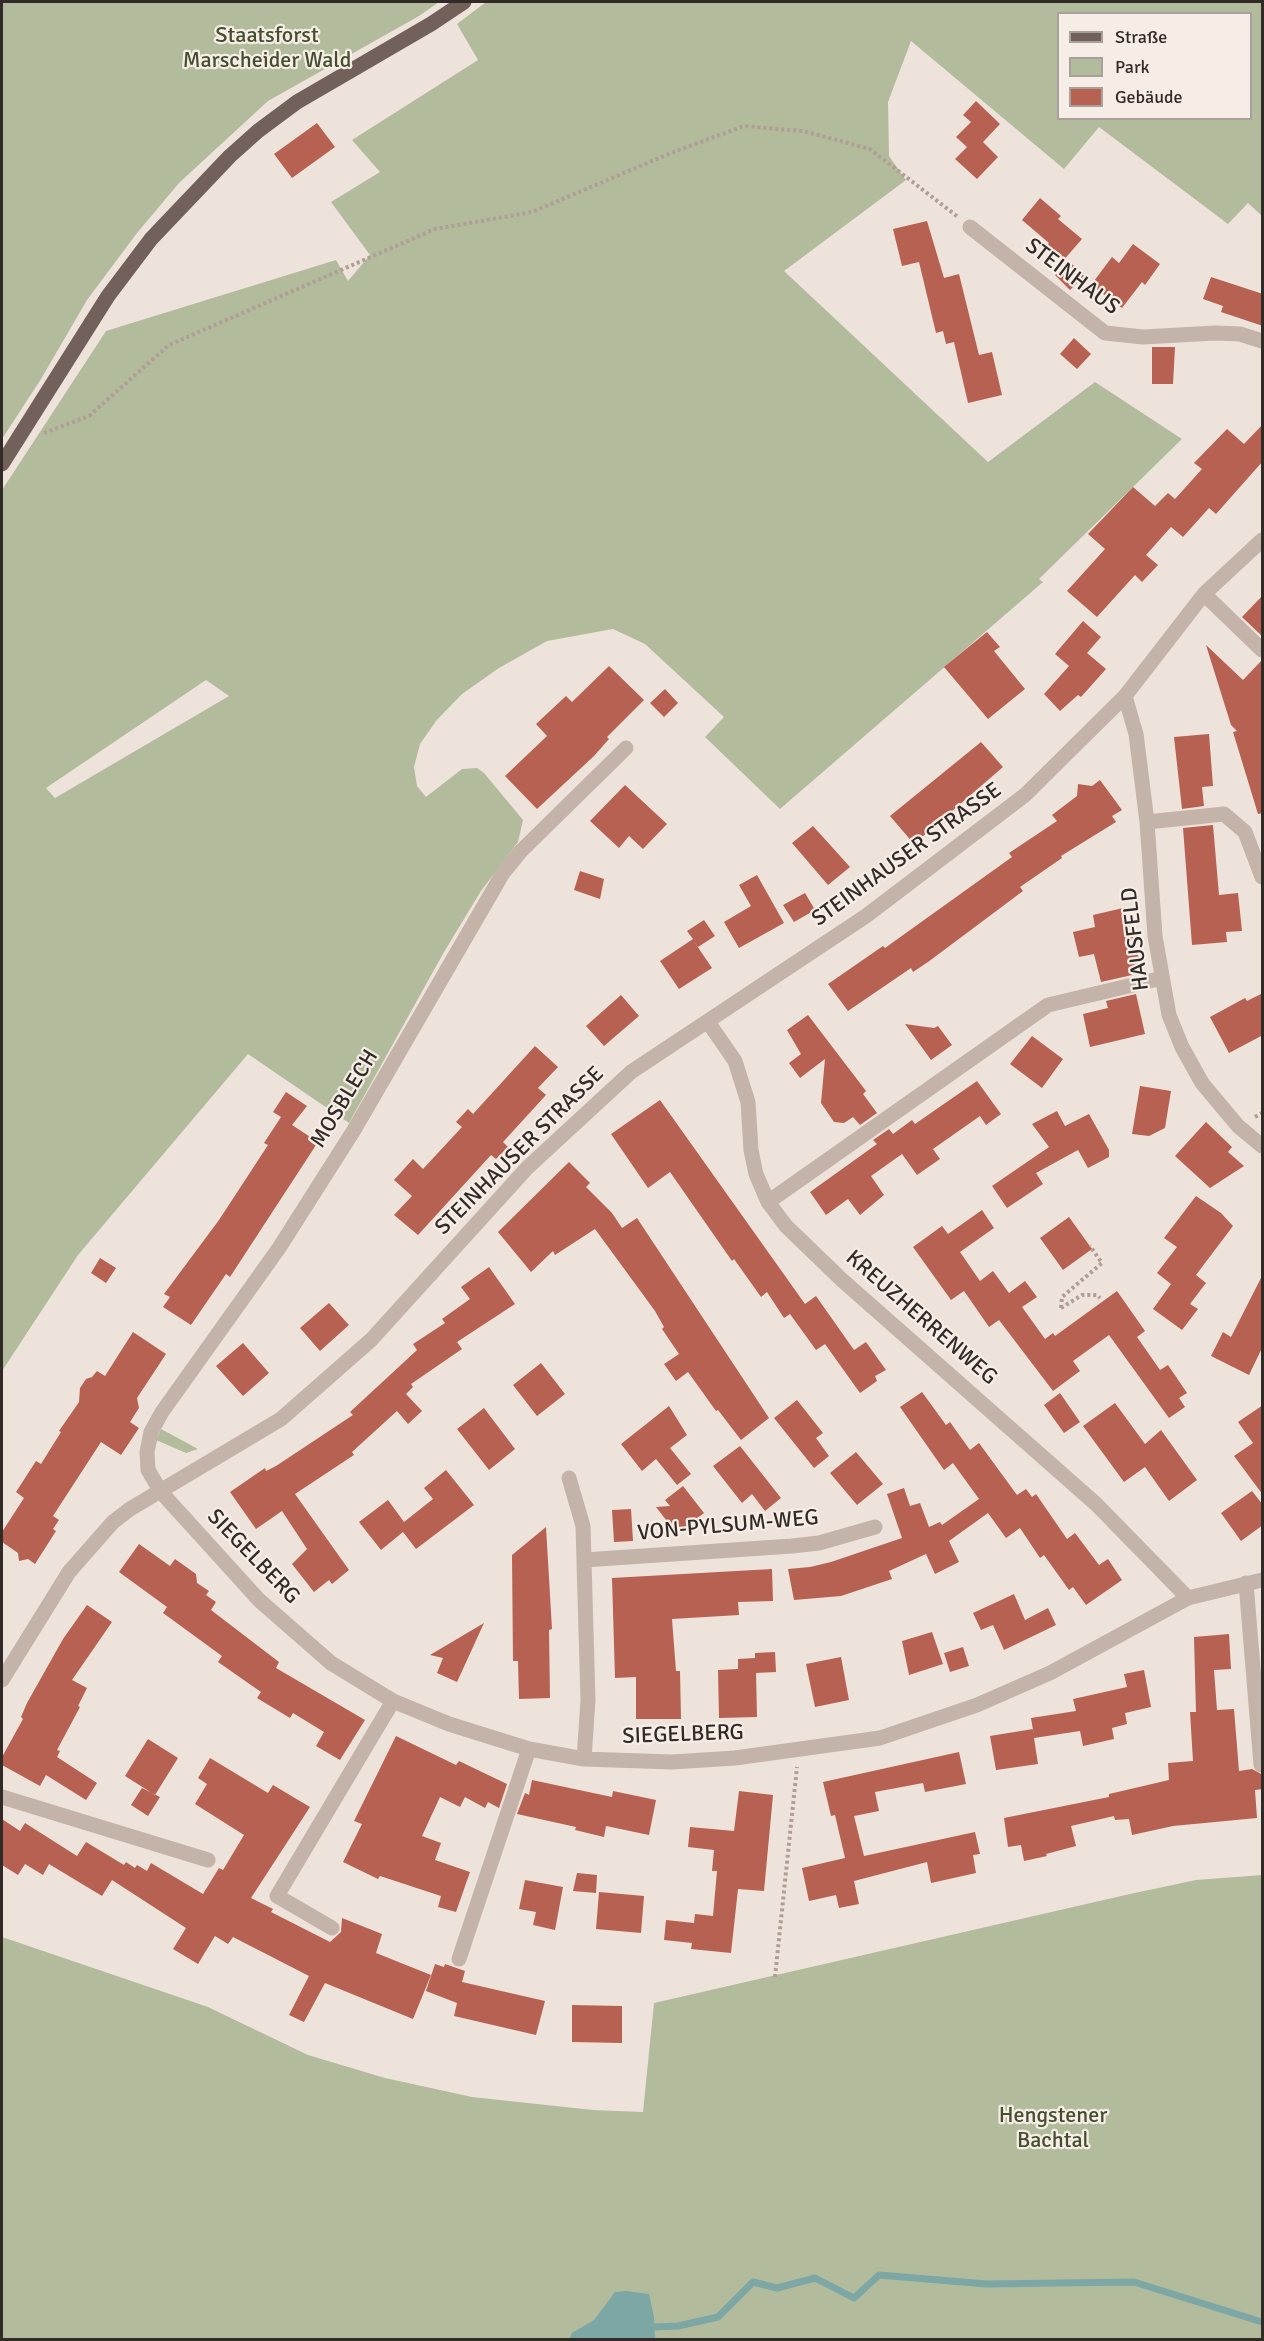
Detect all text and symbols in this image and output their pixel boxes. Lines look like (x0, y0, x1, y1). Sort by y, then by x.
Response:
legend (1057, 12, 1252, 120)
park label: Staatsforst Marscheider Wald (183, 23, 351, 74)
text: Straße (1115, 26, 1167, 48)
text: Park (1115, 56, 1150, 78)
text: Gebäude (1115, 86, 1183, 108)
street label: STEINHAUS (1020, 233, 1124, 321)
street label: STEINHAUSER STRASSE (807, 777, 1007, 933)
street label: HAUSFELD (1117, 886, 1155, 992)
street label: MOSBLECH (305, 1045, 385, 1153)
street label: STEINHAUSER STRASSE (430, 1061, 610, 1241)
street label: KREUZHERRENWEG (840, 1245, 1002, 1391)
street label: SIEGELBERG (201, 1504, 305, 1610)
street label: VON-PYLSUM-WEG (636, 1505, 820, 1547)
street label: SIEGELBERG (622, 1720, 744, 1750)
park label: Hengstener Bachtal (999, 2103, 1107, 2154)

